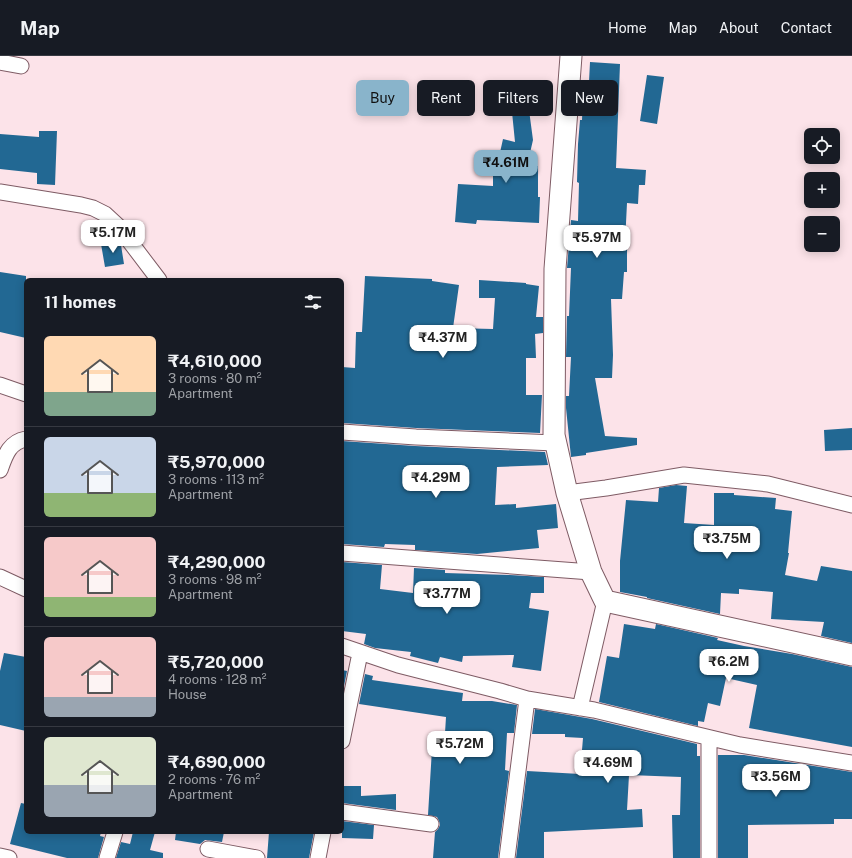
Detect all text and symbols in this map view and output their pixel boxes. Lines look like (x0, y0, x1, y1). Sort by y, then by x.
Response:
text: Map (20, 17, 60, 39)
text: Home (608, 20, 647, 36)
text: Map (669, 20, 697, 36)
text: About (719, 20, 759, 36)
text: Contact (781, 20, 832, 36)
chip: Buy (356, 80, 409, 116)
chip: Rent (417, 80, 475, 116)
chip: Filters (483, 80, 553, 116)
chip: New (561, 80, 618, 116)
map controls (804, 128, 840, 252)
button: locate (804, 128, 840, 164)
pin: ₹4.61M (473, 150, 539, 184)
text: ₹4.61M (483, 155, 529, 170)
button: + (804, 172, 840, 208)
button: − (804, 216, 840, 252)
pin: ₹5.17M (80, 220, 146, 254)
text: ₹5.17M (90, 225, 136, 240)
pin: ₹5.97M (564, 225, 630, 259)
text: ₹5.97M (572, 230, 622, 245)
icon: filters (302, 291, 324, 313)
text: 11 homes (44, 292, 116, 312)
pin: ₹4.37M (410, 325, 476, 359)
text: ₹4.37M (419, 330, 467, 345)
text: ₹4,610,000 (168, 351, 262, 371)
icon: home (76, 352, 124, 400)
text: 3 rooms · 80 m² (168, 371, 261, 386)
text: Apartment (168, 386, 233, 401)
text: ₹5,970,000 (168, 452, 265, 472)
icon: home (76, 453, 124, 501)
pin: ₹4.29M (403, 465, 469, 499)
text: ₹4.29M (411, 470, 461, 485)
text: 3 rooms · 113 m² (168, 472, 264, 487)
text: Apartment (168, 487, 233, 502)
pin: ₹3.75M (694, 526, 760, 560)
text: ₹3.75M (703, 531, 751, 546)
text: ₹4,290,000 (168, 552, 266, 572)
icon: home (76, 553, 124, 601)
text: 3 rooms · 98 m² (168, 572, 262, 587)
pin: ₹3.77M (414, 581, 480, 615)
text: ₹3.77M (423, 586, 471, 601)
text: Apartment (168, 587, 233, 602)
pin: ₹6.2M (701, 649, 757, 683)
text: ₹5,720,000 (168, 652, 264, 672)
icon: home (76, 653, 124, 701)
text: ₹6.2M (709, 654, 749, 669)
text: 4 rooms · 128 m² (168, 672, 267, 687)
text: House (168, 687, 207, 702)
pin: ₹5.72M (427, 731, 493, 765)
text: ₹5.72M (436, 736, 484, 751)
pin: ₹4.69M (575, 750, 641, 784)
text: ₹4,690,000 (168, 752, 266, 772)
icon: home (76, 753, 124, 801)
text: ₹4.69M (583, 755, 633, 770)
pin: ₹3.56M (743, 764, 809, 798)
text: ₹3.56M (751, 769, 801, 784)
text: 2 rooms · 76 m² (168, 772, 260, 787)
text: Apartment (168, 787, 233, 802)

